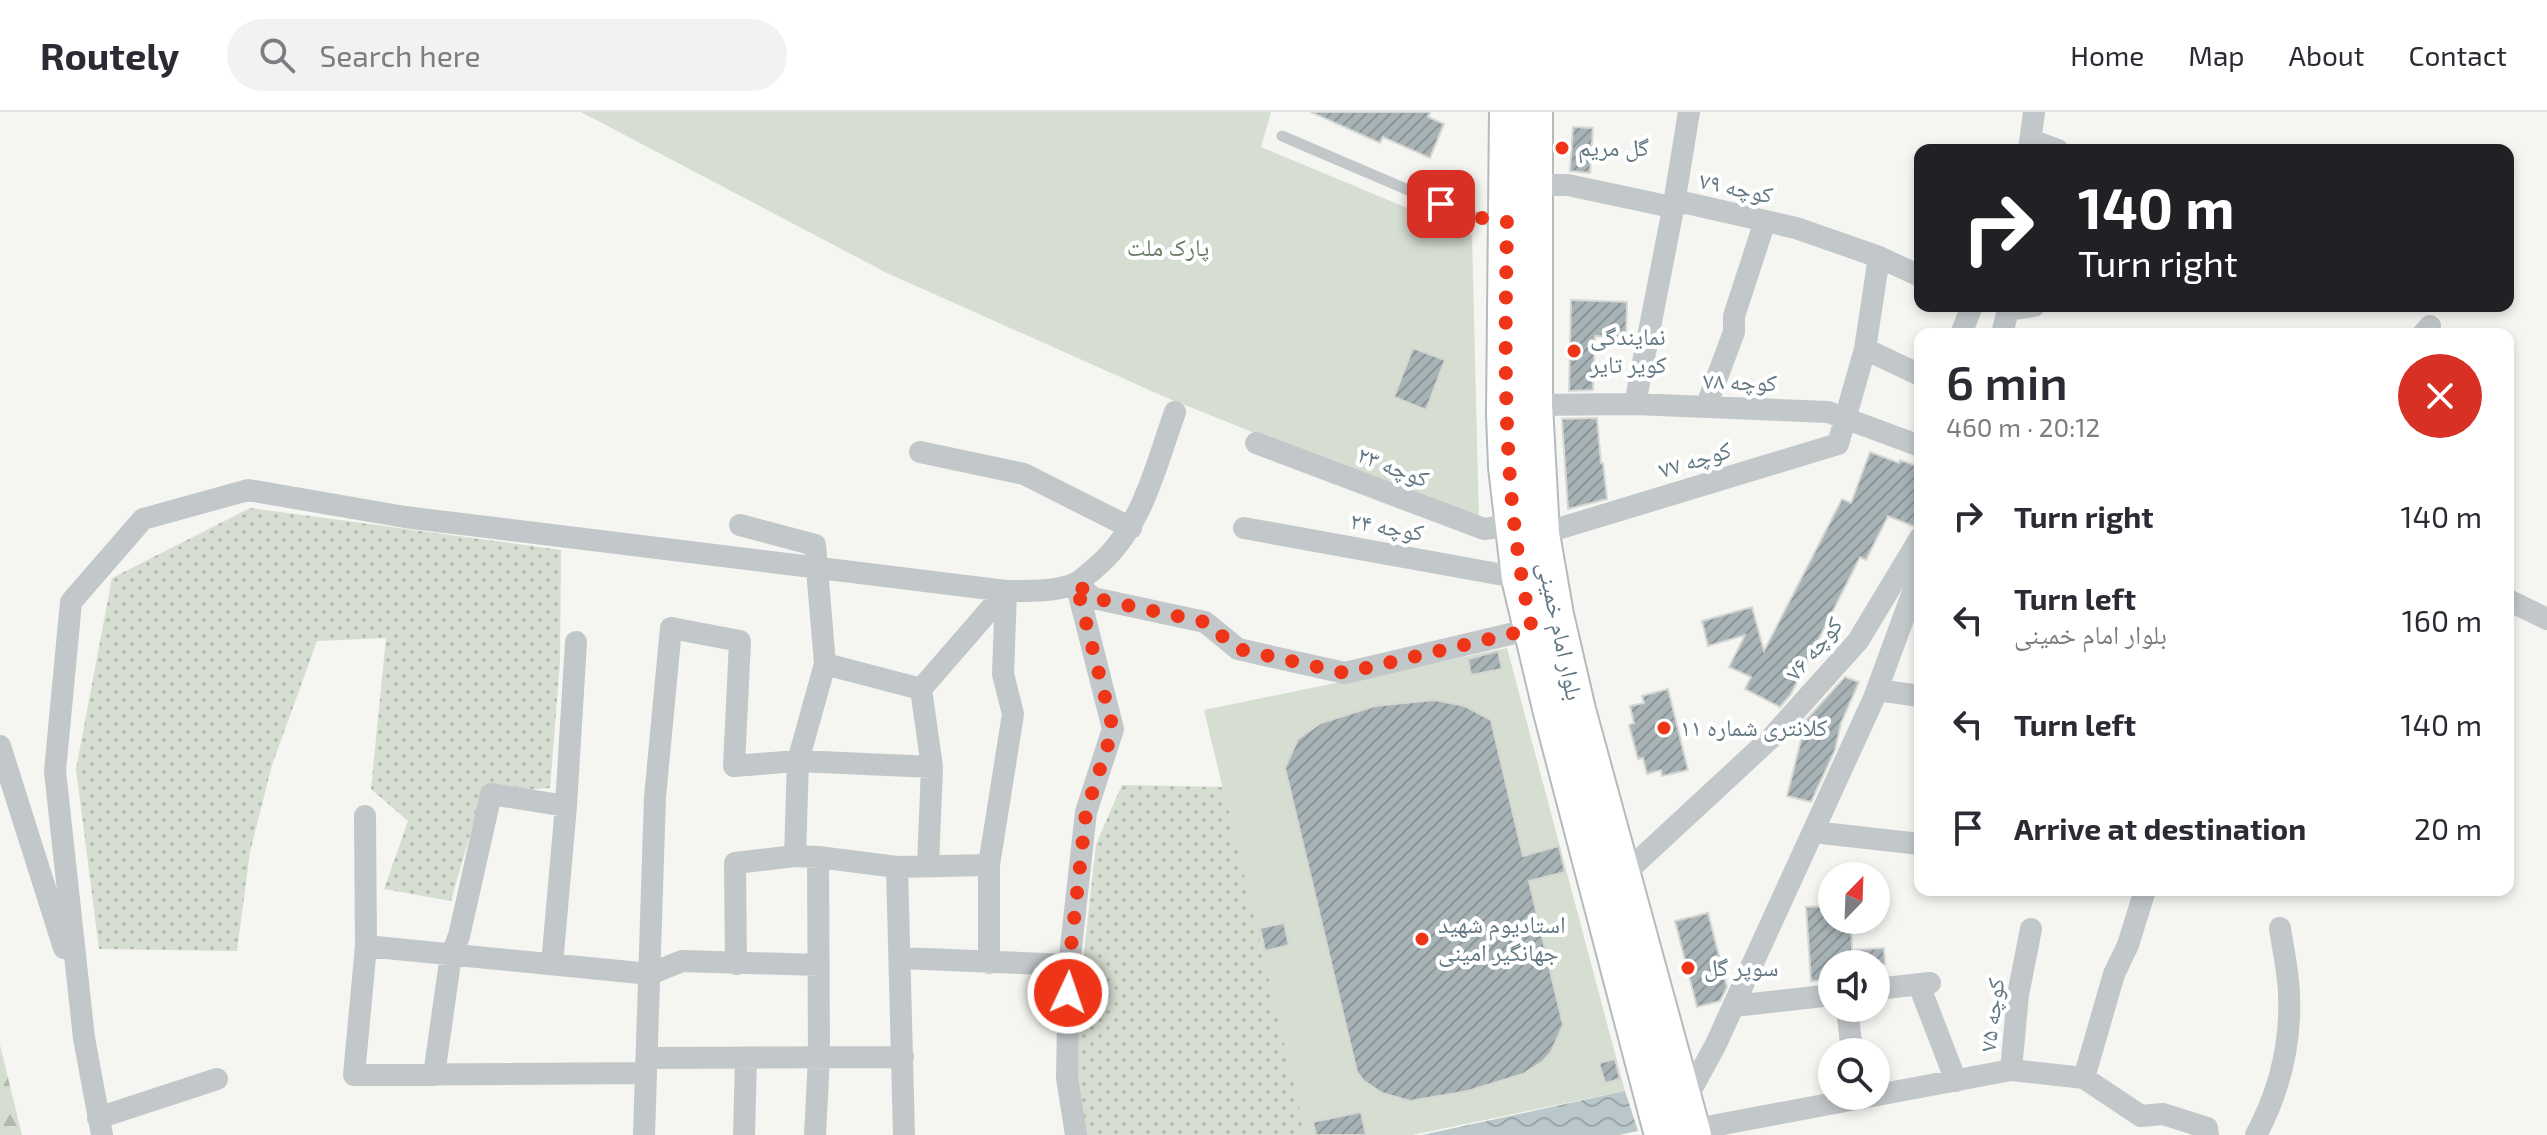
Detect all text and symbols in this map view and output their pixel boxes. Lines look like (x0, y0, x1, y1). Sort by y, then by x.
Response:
search box (227, 19, 787, 91)
text: Routely (40, 32, 179, 78)
icon: search (255, 33, 299, 77)
text: Search here (319, 37, 481, 73)
text: Home (2070, 38, 2144, 72)
text: Map (2188, 38, 2245, 72)
text: About (2289, 38, 2364, 72)
text: Contact (2408, 38, 2507, 72)
place label: گل مریم (1578, 132, 1649, 164)
marker: گل مریم (1553, 139, 1571, 157)
street label: کوچه ۷۹ (1697, 165, 1776, 209)
pin (1407, 170, 1475, 238)
text: 140 m (2078, 173, 2235, 240)
icon: right (1946, 176, 2050, 280)
icon: arrive (1419, 182, 1463, 226)
park label: پارک ملت (1127, 232, 1209, 262)
text: Turn right (2078, 241, 2238, 284)
place label: نمایندگی کویر تایر (1589, 321, 1667, 378)
marker: نمایندگی کویر تایر (1565, 342, 1583, 360)
text: 6 min (1946, 352, 2068, 410)
button: close (2398, 354, 2482, 438)
street label: کوچه ۷۸ (1702, 365, 1778, 397)
text: 460 m · 20:12 (1946, 411, 2100, 442)
street label: کوچه ۷۷ (1655, 434, 1735, 484)
street label: کوچه ۲۳ (1353, 439, 1433, 493)
icon: right (1946, 494, 1990, 538)
text: Turn right (2014, 498, 2154, 534)
text: 140 m (2401, 498, 2482, 534)
street label: کوچه ۲۴ (1348, 505, 1426, 547)
street label: بلوار امام خمینی (1530, 559, 1590, 703)
text: Turn left (2014, 580, 2136, 616)
icon: left (1946, 598, 1990, 642)
text: 160 m (2402, 602, 2482, 638)
street label: کوچه ۷۶ (1778, 610, 1848, 686)
text: بلوار امام خمینی (2014, 618, 2167, 649)
icon: left (1946, 702, 1990, 746)
text: Turn left (2014, 706, 2136, 742)
text: 140 m (2401, 706, 2482, 742)
place label: کلانتری شماره ۱۱ (1680, 712, 1828, 742)
marker: کلانتری شماره ۱۱ (1655, 719, 1673, 737)
icon: arrive (1946, 806, 1990, 850)
text: Arrive at destination (2014, 810, 2306, 846)
text: 20 m (2414, 810, 2482, 846)
north arrow (1818, 862, 1890, 934)
map controls (1818, 862, 1890, 1110)
place label: استادیوم شهید جهانگیر امینی (1438, 909, 1566, 967)
marker: استادیوم شهید جهانگیر امینی (1413, 930, 1431, 948)
button: sound (1818, 950, 1890, 1022)
position arrow (1026, 951, 1110, 1035)
place label: سوپر گل (1704, 952, 1778, 982)
marker: سوپر گل (1679, 959, 1697, 977)
street label: کوچه ۷۵ (1972, 976, 2010, 1053)
button: search (1818, 1038, 1890, 1110)

